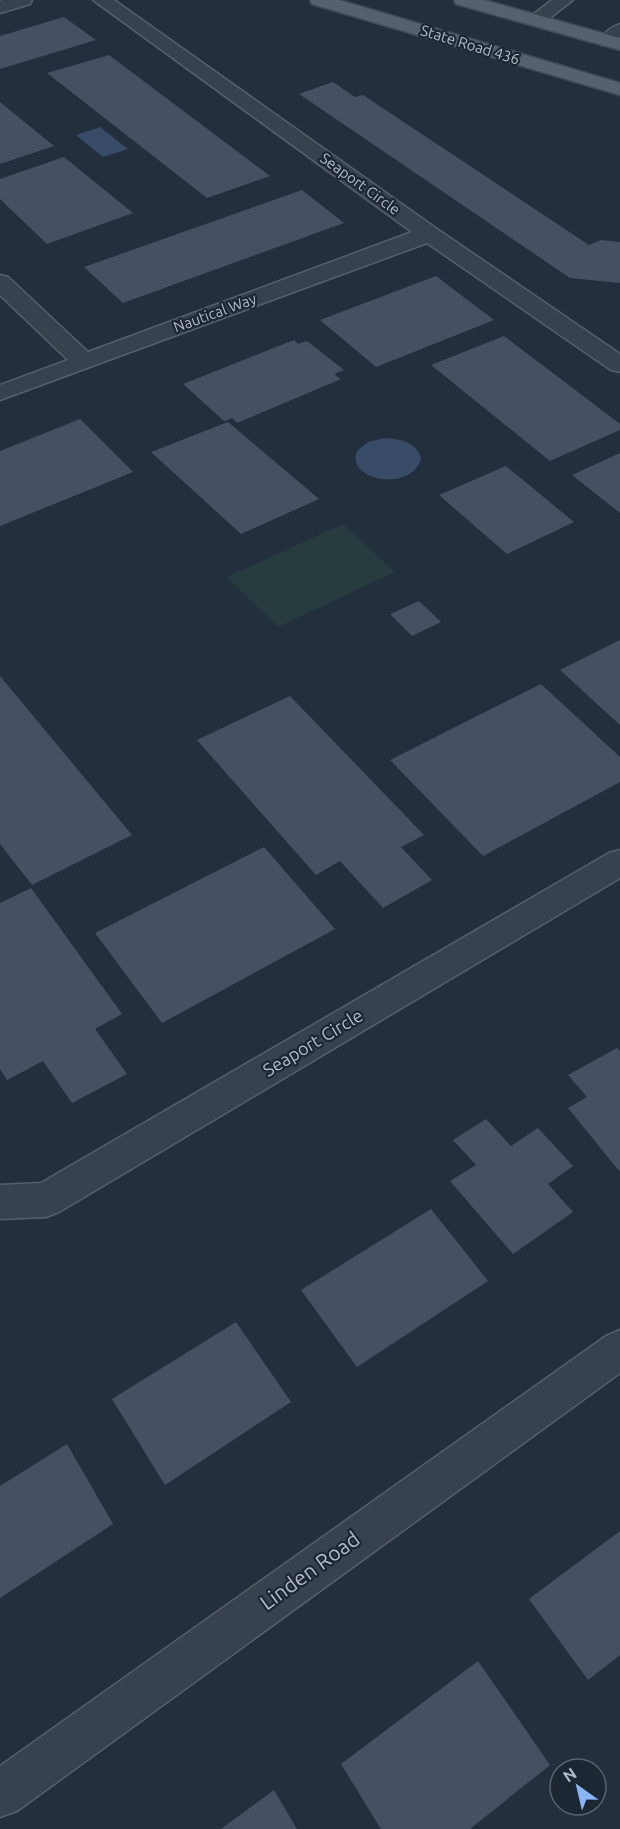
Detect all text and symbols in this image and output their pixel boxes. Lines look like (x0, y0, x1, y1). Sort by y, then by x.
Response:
street label: State Road 436 (419, 21, 522, 68)
street label: Seaport Circle (317, 149, 403, 218)
street label: Nautical Way (171, 290, 259, 335)
street label: Seaport Circle (259, 1004, 366, 1080)
street label: Linden Road (255, 1526, 364, 1614)
north arrow (548, 1757, 608, 1817)
text: N (560, 1764, 580, 1785)

